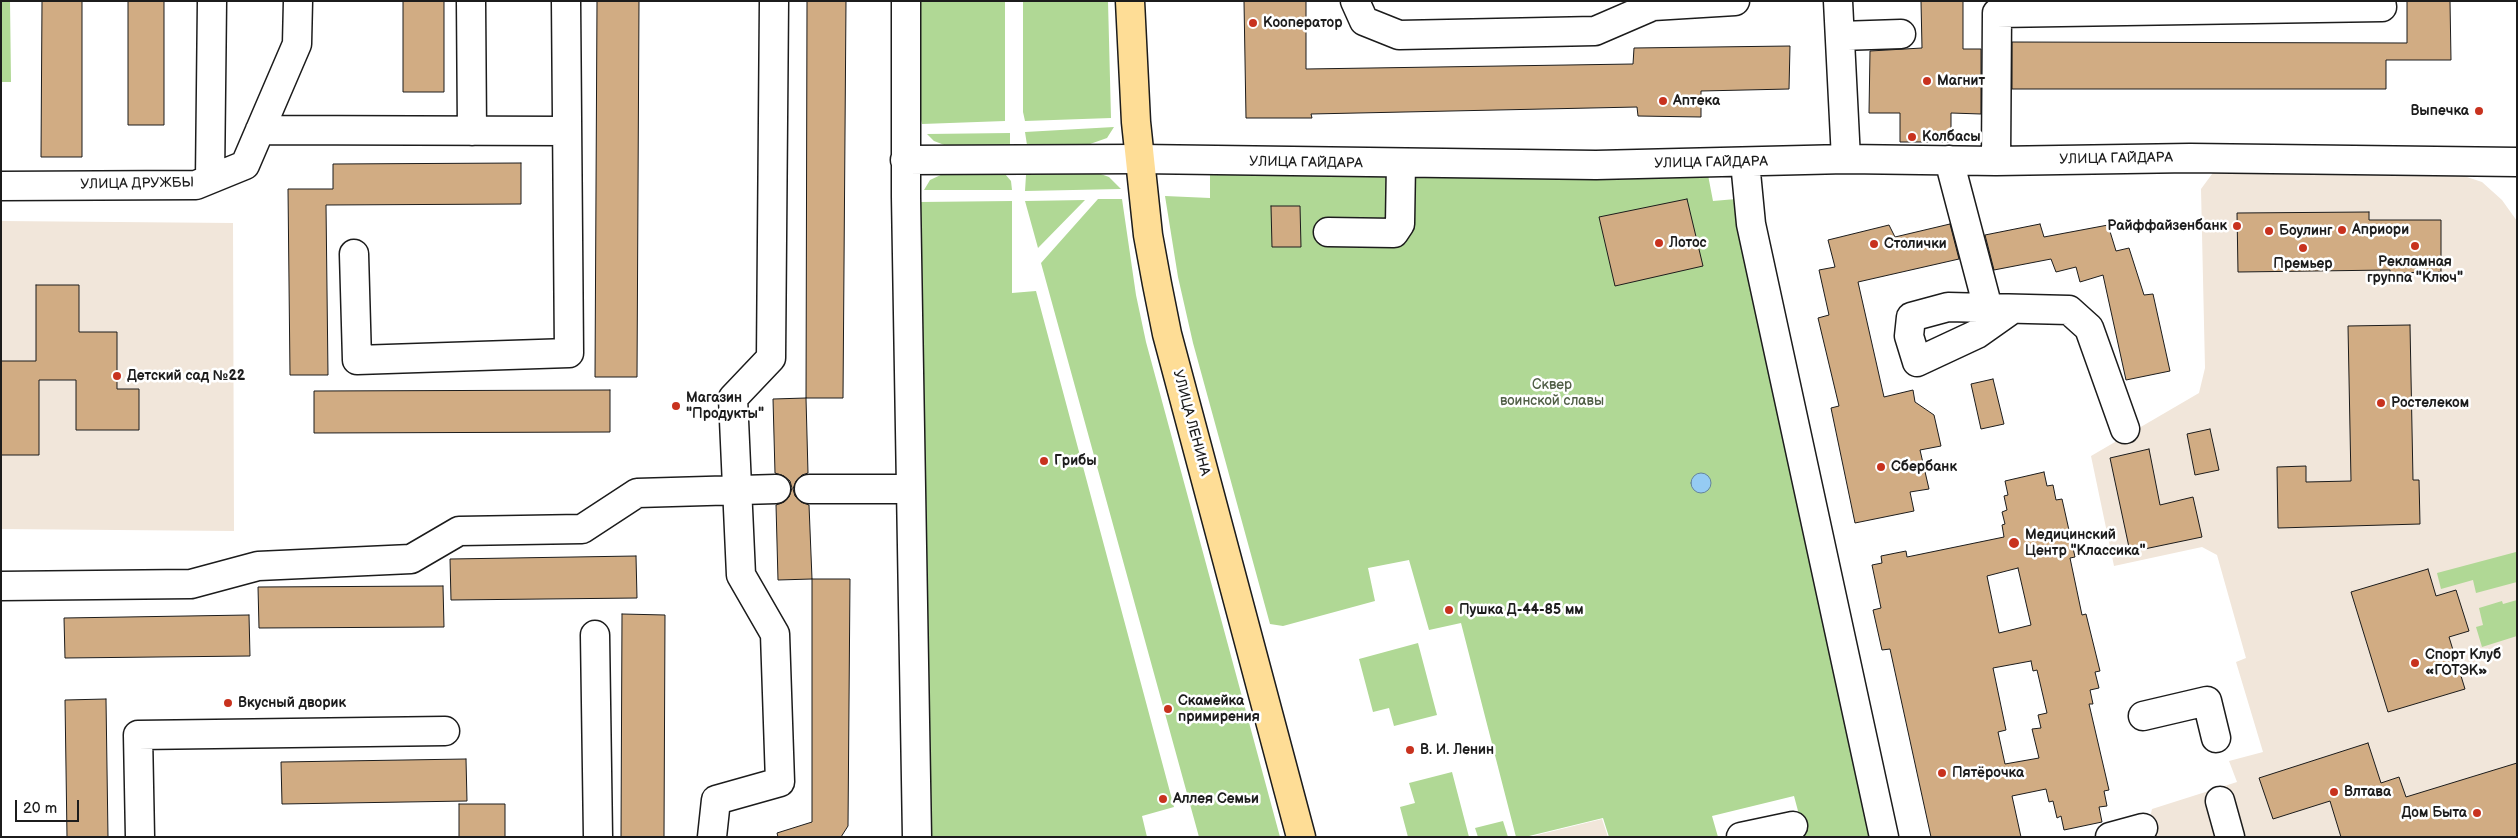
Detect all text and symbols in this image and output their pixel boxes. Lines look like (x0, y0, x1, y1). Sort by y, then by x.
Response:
place label: Кооператор (1263, 15, 1343, 31)
marker: Кооператор (1247, 17, 1259, 29)
place label: Магнит (1937, 73, 1985, 89)
marker: Магнит (1921, 75, 1933, 87)
place label: Аптека (1673, 93, 1720, 109)
marker: Аптека (1657, 95, 1669, 107)
place label: Выпечка (2410, 103, 2469, 119)
marker: Выпечка (2473, 105, 2485, 117)
place label: Колбасы (1922, 129, 1981, 145)
marker: Колбасы (1906, 131, 1918, 143)
street label: УЛИЦА ГАЙДАРА (2059, 150, 2173, 168)
street label: УЛИЦА ГАЙДАРА (1249, 154, 1363, 172)
street label: УЛИЦА ГАЙДАРА (1654, 154, 1768, 172)
street label: УЛИЦА ДРУЖБЫ (80, 175, 194, 193)
place label: Райффайзенбанк (2107, 218, 2227, 234)
marker: Райффайзенбанк (2231, 220, 2243, 232)
place label: Априори (2352, 222, 2409, 238)
place label: Боулинг (2279, 223, 2333, 239)
marker: Априори (2336, 224, 2348, 236)
marker: Боулинг (2263, 225, 2275, 237)
place label: Лотос (1669, 235, 1707, 251)
place label: Столички (1884, 236, 1947, 252)
marker: Лотос (1653, 237, 1665, 249)
marker: Столички (1868, 238, 1880, 250)
marker: Рекламная группа "Ключ" (2409, 240, 2421, 252)
marker: Премьер (2297, 242, 2309, 254)
place label: Рекламная группа "Ключ" (2367, 254, 2463, 286)
place label: Премьер (2273, 256, 2333, 272)
place label: Детский сад №22 (127, 368, 245, 384)
street label: УЛИЦА ЛЕНИНА (1169, 368, 1213, 478)
marker: Детский сад №22 (111, 370, 123, 382)
park label: Сквер воинской славы (1500, 377, 1604, 410)
place label: Магазин "Продукты" (686, 390, 764, 422)
place label: Ростелеком (2391, 395, 2469, 411)
marker: Ростелеком (2375, 397, 2387, 409)
marker: Магазин "Продукты" (670, 400, 682, 412)
place label: Грибы (1054, 453, 1097, 469)
marker: Грибы (1038, 455, 1050, 467)
place label: Сбербанк (1891, 459, 1957, 475)
marker: Сбербанк (1875, 461, 1887, 473)
place label: Медицинский Центр "Классика" (2025, 527, 2146, 560)
marker: Медицинский Центр "Классика" (2007, 536, 2021, 550)
place label: Пушка Д-44-85 мм (1459, 602, 1584, 618)
marker: Пушка Д-44-85 мм (1443, 604, 1455, 616)
place label: Спорт Клуб «ГОТЭК» (2425, 647, 2501, 680)
marker: Спорт Клуб «ГОТЭК» (2409, 657, 2421, 669)
place label: Скамейка примирения (1178, 693, 1260, 726)
place label: Вкусный дворик (238, 695, 346, 711)
marker: Вкусный дворик (222, 697, 234, 709)
marker: Скамейка примирения (1162, 703, 1174, 715)
place label: В. И. Ленин (1420, 742, 1494, 758)
marker: В. И. Ленин (1404, 744, 1416, 756)
place label: Пятёрочка (1952, 765, 2024, 781)
marker: Пятёрочка (1936, 767, 1948, 779)
place label: Влтава (2344, 784, 2391, 800)
marker: Влтава (2328, 786, 2340, 798)
scale bar (18, 790, 81, 822)
place label: Аллея Семьи (1173, 791, 1259, 807)
marker: Аллея Семьи (1157, 793, 1169, 805)
text: 20 m (23, 799, 57, 818)
place label: Дом Быта (2402, 805, 2467, 821)
marker: Дом Быта (2471, 807, 2483, 819)

